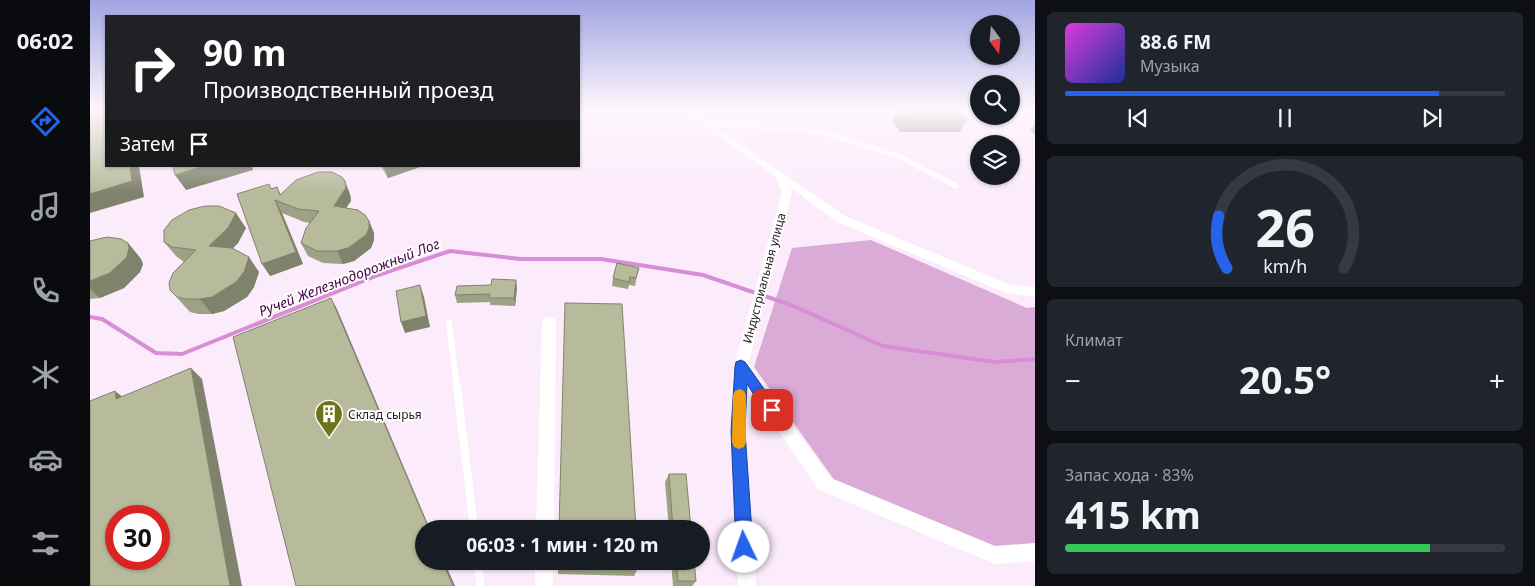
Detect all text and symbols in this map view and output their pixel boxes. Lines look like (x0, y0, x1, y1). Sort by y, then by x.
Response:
north arrow (970, 15, 1020, 65)
map controls (970, 15, 1020, 185)
text: 06:02 (17, 25, 73, 55)
text: 90 m (203, 29, 286, 76)
text: 88.6 FM (1140, 29, 1211, 55)
icon: right (120, 35, 185, 100)
text: Музыка (1140, 55, 1200, 77)
text: Производственный проезд (203, 74, 493, 104)
button: search (970, 75, 1020, 125)
icon: directions (28, 104, 63, 139)
icon: previous (1124, 104, 1152, 132)
icon: pause (1271, 104, 1299, 132)
icon: next (1418, 104, 1446, 132)
icon: arrive (185, 130, 213, 158)
text: Затем (120, 131, 175, 157)
button: layers (970, 135, 1020, 185)
icon: music (28, 189, 63, 224)
text: 26 (1255, 191, 1315, 262)
street label: Индустриальная улица (738, 211, 790, 345)
water label: Ручей Железнодорожный Лог (256, 233, 443, 320)
text: km/h (1263, 254, 1307, 278)
icon: phone (28, 273, 63, 308)
text: Климат (1065, 329, 1123, 351)
text: 20.5° (1239, 353, 1331, 405)
icon: climate (28, 357, 63, 392)
text: − (1065, 361, 1081, 399)
text: + (1489, 361, 1505, 399)
pin (751, 389, 793, 431)
icon: arrive (758, 396, 786, 424)
building icon: Склад сырья (314, 399, 344, 438)
place label: Склад сырья (348, 406, 422, 423)
icon: car (28, 442, 63, 477)
text: Запас хода · 83% (1065, 464, 1194, 486)
text: 415 km (1065, 488, 1201, 540)
speed limit sign: 30 (105, 505, 170, 570)
position arrow (717, 520, 769, 572)
icon: filters (28, 526, 63, 561)
text: 06:03 · 1 мин · 120 m (466, 532, 659, 558)

